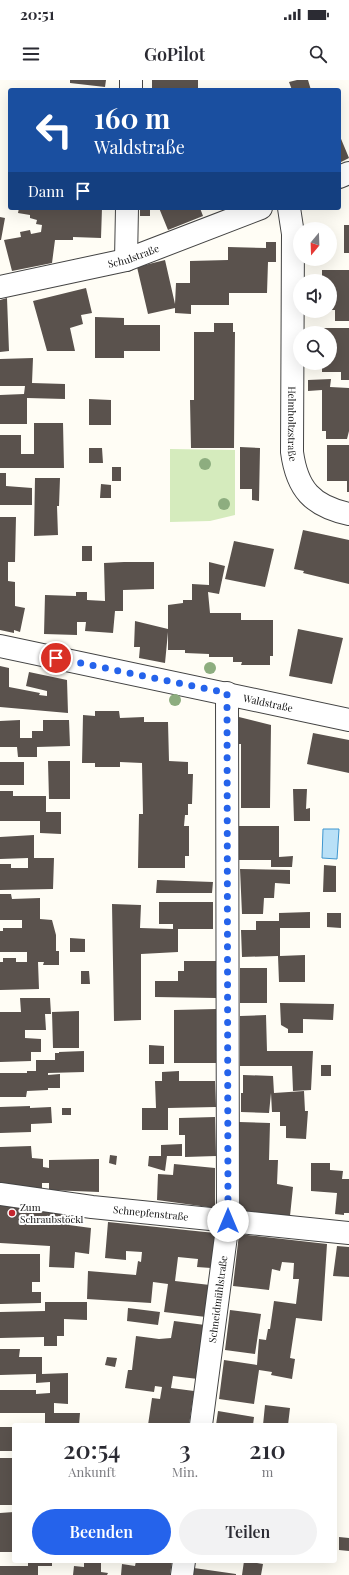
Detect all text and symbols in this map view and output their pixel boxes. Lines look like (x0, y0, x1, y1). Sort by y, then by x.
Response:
text: 20:51 (20, 4, 55, 24)
text: GoPilot (144, 42, 205, 66)
icon: menu (20, 43, 42, 65)
icon: search (307, 43, 329, 65)
text: 160 m (94, 99, 170, 136)
icon: left (28, 104, 80, 156)
text: Waldstraße (94, 135, 185, 159)
icon: arrive (72, 180, 94, 202)
text: Dann (28, 181, 64, 201)
north arrow (293, 222, 337, 266)
map controls (293, 222, 337, 370)
street label: Schulstraße (106, 241, 161, 271)
button: sound (293, 274, 337, 318)
button: search (293, 326, 337, 370)
street label: Helmholtzstraße (285, 386, 300, 463)
pin (39, 641, 73, 675)
icon: arrive (45, 647, 67, 669)
street label: Waldstraße (241, 691, 294, 715)
place label: Zum Schraubstöckl (20, 1200, 84, 1226)
position arrow (207, 1200, 249, 1242)
street label: Schnepfenstraße (112, 1202, 189, 1224)
marker: Zum Schraubstöckl (7, 1208, 17, 1218)
street label: Schneidmühlstraße (205, 1255, 230, 1344)
text: 20:54 (63, 1433, 120, 1465)
text: 3 (179, 1433, 191, 1465)
text: 210 (249, 1433, 286, 1465)
text: Ankunft (68, 1463, 116, 1480)
text: Min. (172, 1463, 198, 1480)
text: m (262, 1463, 273, 1480)
button: Beenden (32, 1509, 171, 1555)
button: Teilen (179, 1509, 317, 1555)

